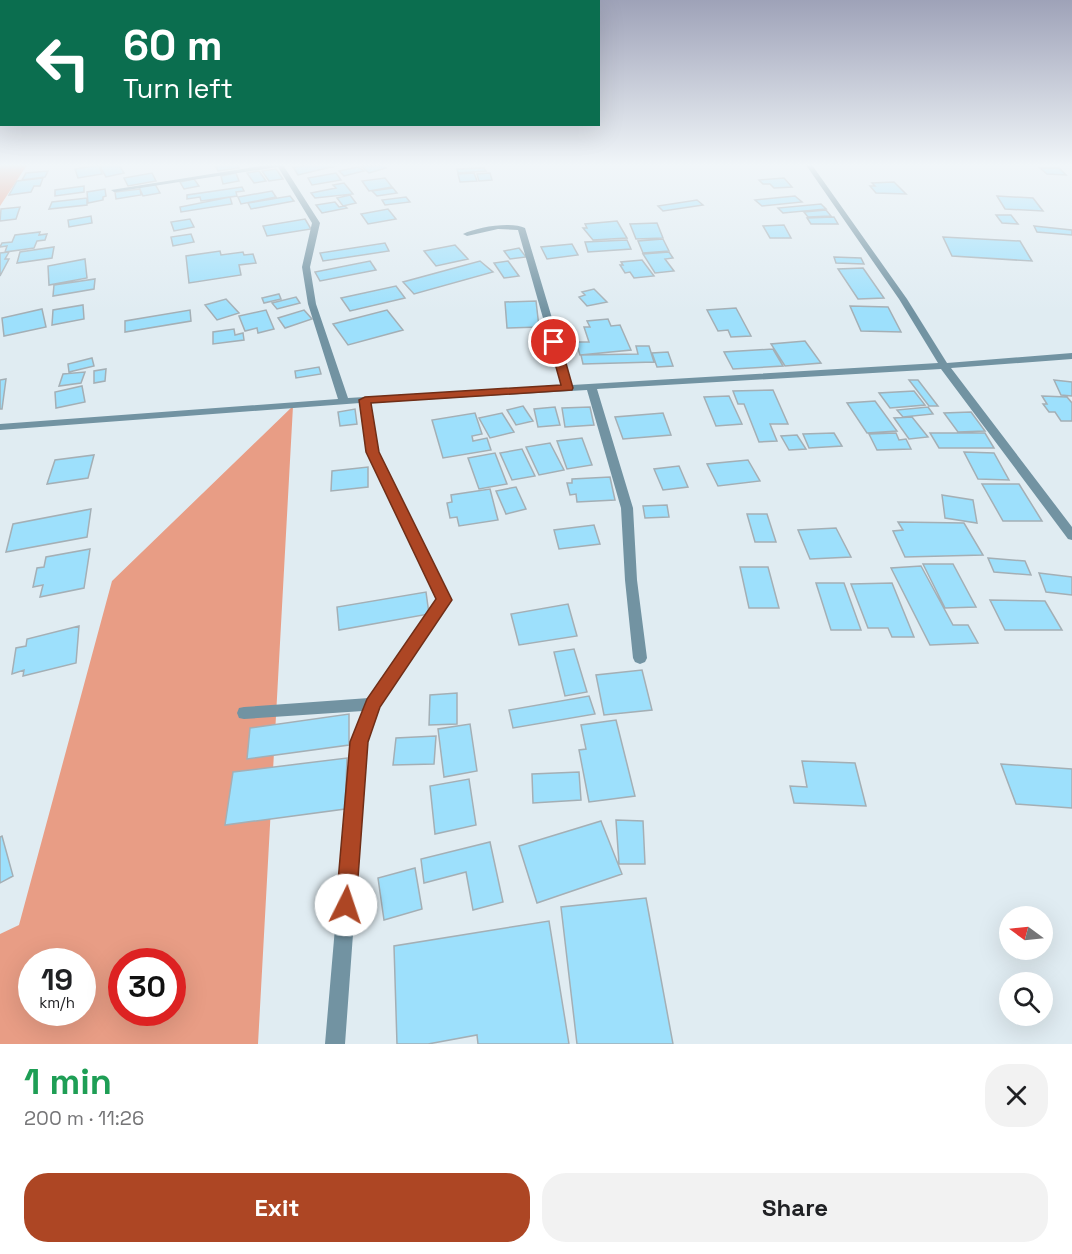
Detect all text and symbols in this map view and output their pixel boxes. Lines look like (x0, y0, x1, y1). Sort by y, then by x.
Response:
text: 60 m (123, 19, 223, 72)
icon: left (24, 24, 102, 102)
text: Turn left (123, 71, 233, 106)
pin (528, 316, 579, 367)
icon: arrive (537, 325, 570, 358)
position arrow (314, 873, 378, 937)
north arrow (999, 906, 1053, 960)
map controls (999, 906, 1053, 1026)
speed limit sign: 30 (108, 948, 186, 1026)
text: 19 (41, 960, 73, 999)
button: search (999, 972, 1053, 1026)
text: km/h (39, 993, 75, 1012)
text: 1 min (24, 1059, 112, 1105)
button: close (985, 1064, 1048, 1127)
text: 200 m · 11:26 (24, 1105, 144, 1131)
button: Exit (24, 1173, 530, 1242)
button: Share (542, 1173, 1048, 1242)

